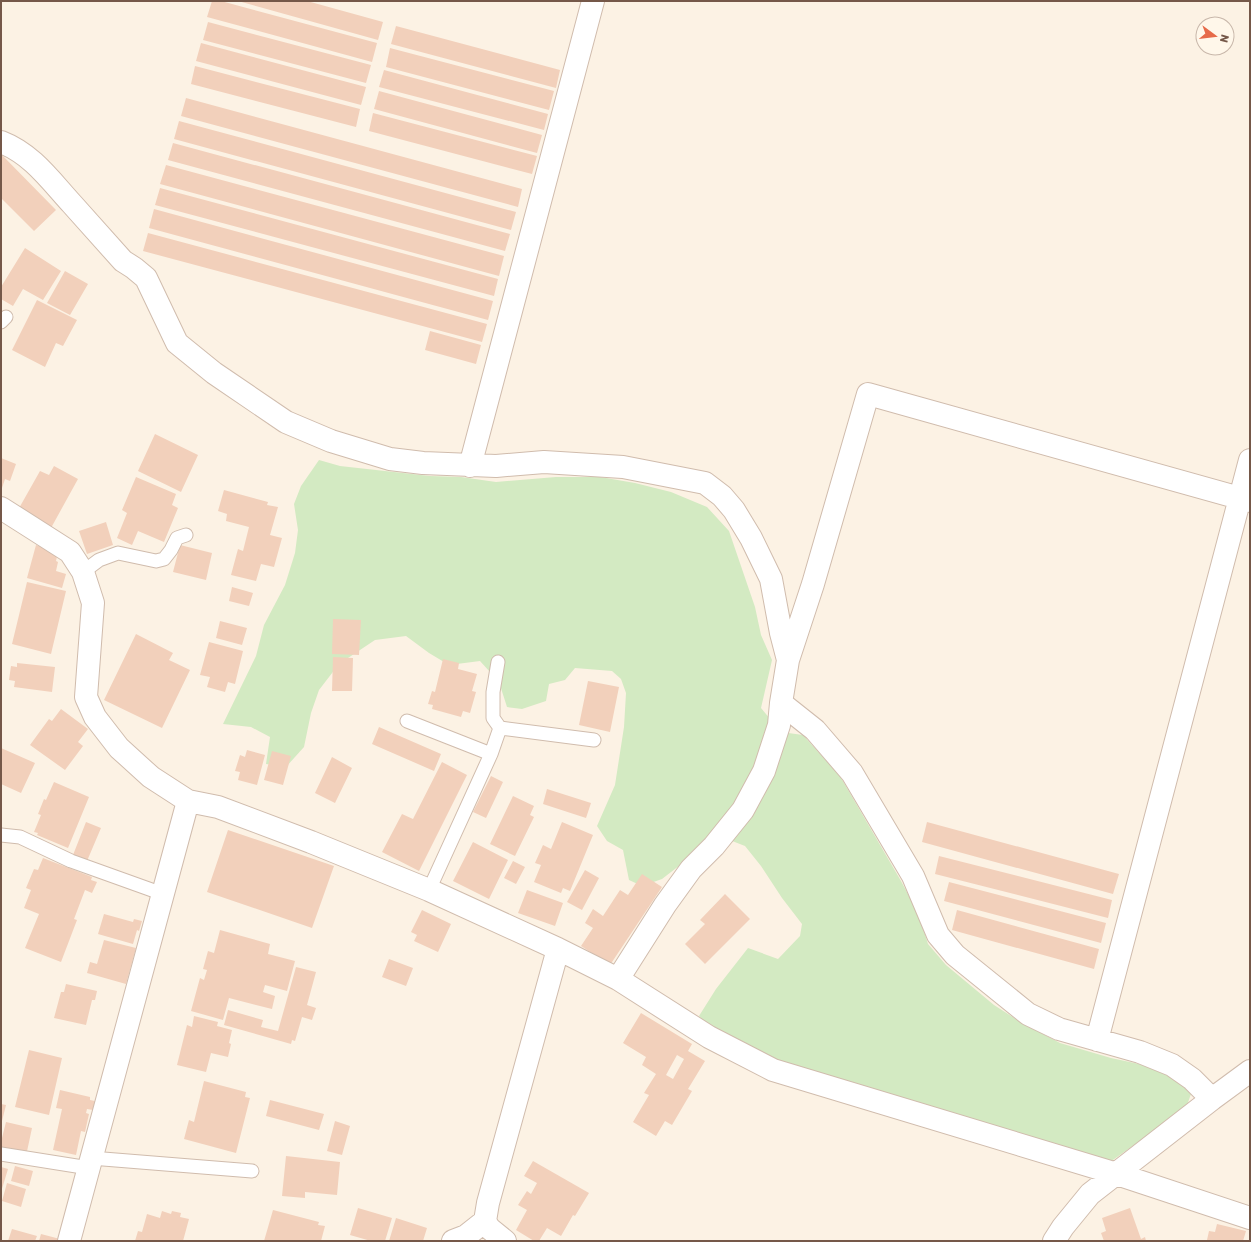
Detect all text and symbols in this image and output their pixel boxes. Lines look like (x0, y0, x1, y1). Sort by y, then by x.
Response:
north arrow (1195, 16, 1235, 56)
text: N (1217, 33, 1231, 44)

